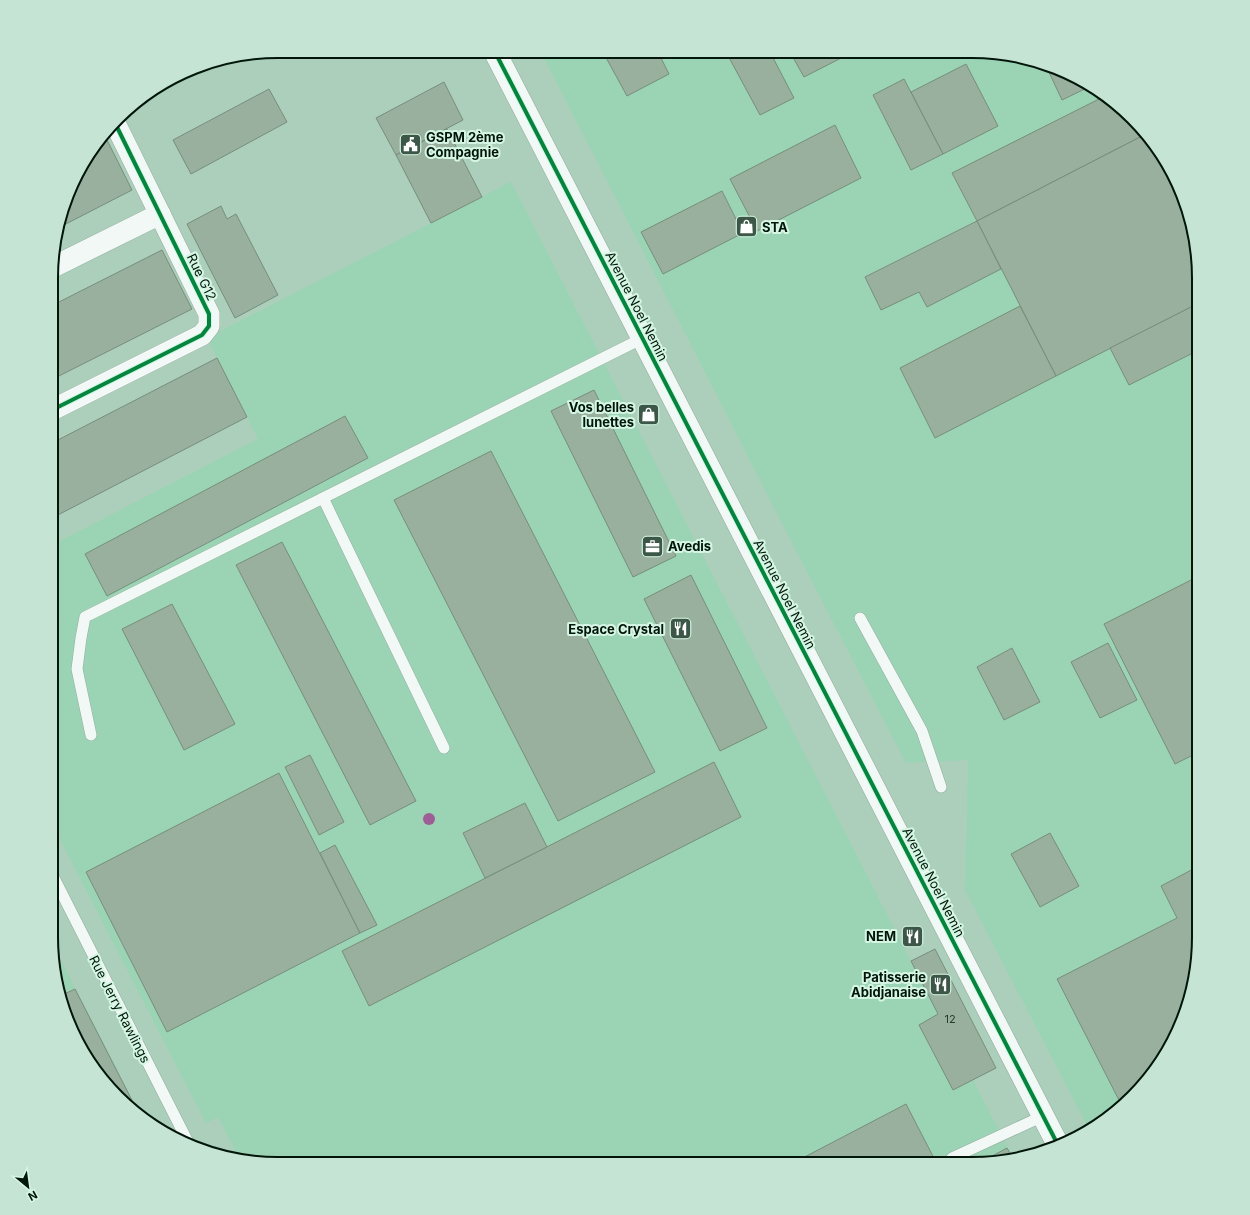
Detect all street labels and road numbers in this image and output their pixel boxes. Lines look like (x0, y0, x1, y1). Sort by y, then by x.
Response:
street label: Avenue Noel Nemin (602, 249, 672, 363)
street label: Rue G12 (184, 251, 220, 303)
street label: Avenue Noel Nemin (750, 537, 820, 651)
street label: Avenue Noel Nemin (899, 825, 969, 939)
street label: Rue Jerry Rawlings (86, 953, 154, 1066)

